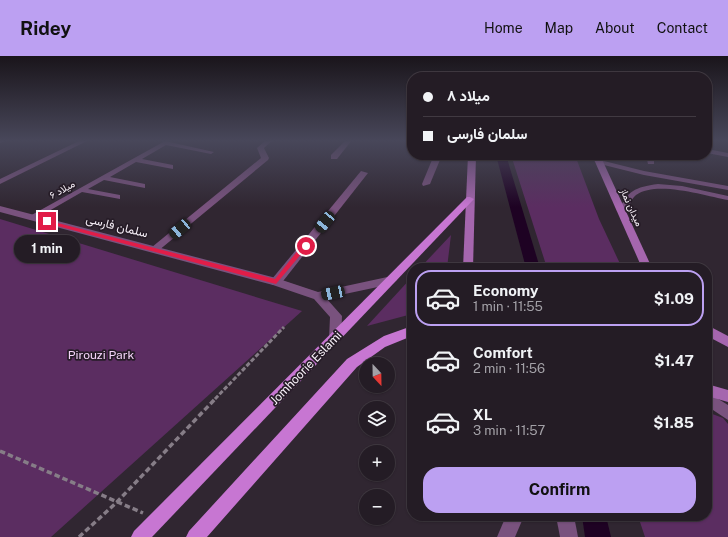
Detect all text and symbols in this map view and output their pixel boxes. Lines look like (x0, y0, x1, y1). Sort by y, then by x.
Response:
text: Ridey (20, 17, 71, 39)
text: Home (484, 20, 523, 36)
text: Map (545, 20, 573, 36)
text: About (595, 20, 635, 36)
text: Contact (657, 20, 708, 36)
text: میلاد ۸ (447, 87, 490, 104)
text: سلمان فارسی (447, 125, 528, 142)
street label: میلاد ۶ (47, 177, 77, 202)
street label: میدان نماز (617, 185, 646, 228)
car (313, 209, 337, 235)
route end (38, 212, 56, 230)
street label: سلمان فارسی (84, 212, 149, 241)
car (167, 217, 193, 241)
callout: 1 min (14, 235, 80, 263)
route start (297, 237, 315, 255)
text: 1 min (31, 241, 63, 256)
icon: car (425, 280, 461, 316)
text: Economy (473, 282, 538, 299)
car (320, 285, 346, 301)
text: $1.09 (654, 290, 694, 307)
text: 1 min · 11:55 (473, 299, 543, 314)
street label: Jomhoorie Eslami (267, 328, 345, 408)
icon: car (425, 342, 461, 378)
text: Comfort (473, 344, 533, 361)
park label: Pirouzi Park (68, 348, 134, 362)
text: $1.47 (654, 352, 694, 369)
north arrow (359, 357, 395, 393)
map controls (359, 357, 395, 525)
text: 2 min · 11:56 (473, 361, 545, 376)
button: layers (359, 401, 395, 437)
icon: car (425, 404, 461, 440)
text: XL (473, 406, 492, 423)
text: $1.85 (653, 414, 694, 431)
text: 3 min · 11:57 (473, 423, 545, 438)
button: + (359, 445, 395, 481)
button: Confirm (423, 467, 696, 513)
button: − (359, 489, 395, 525)

